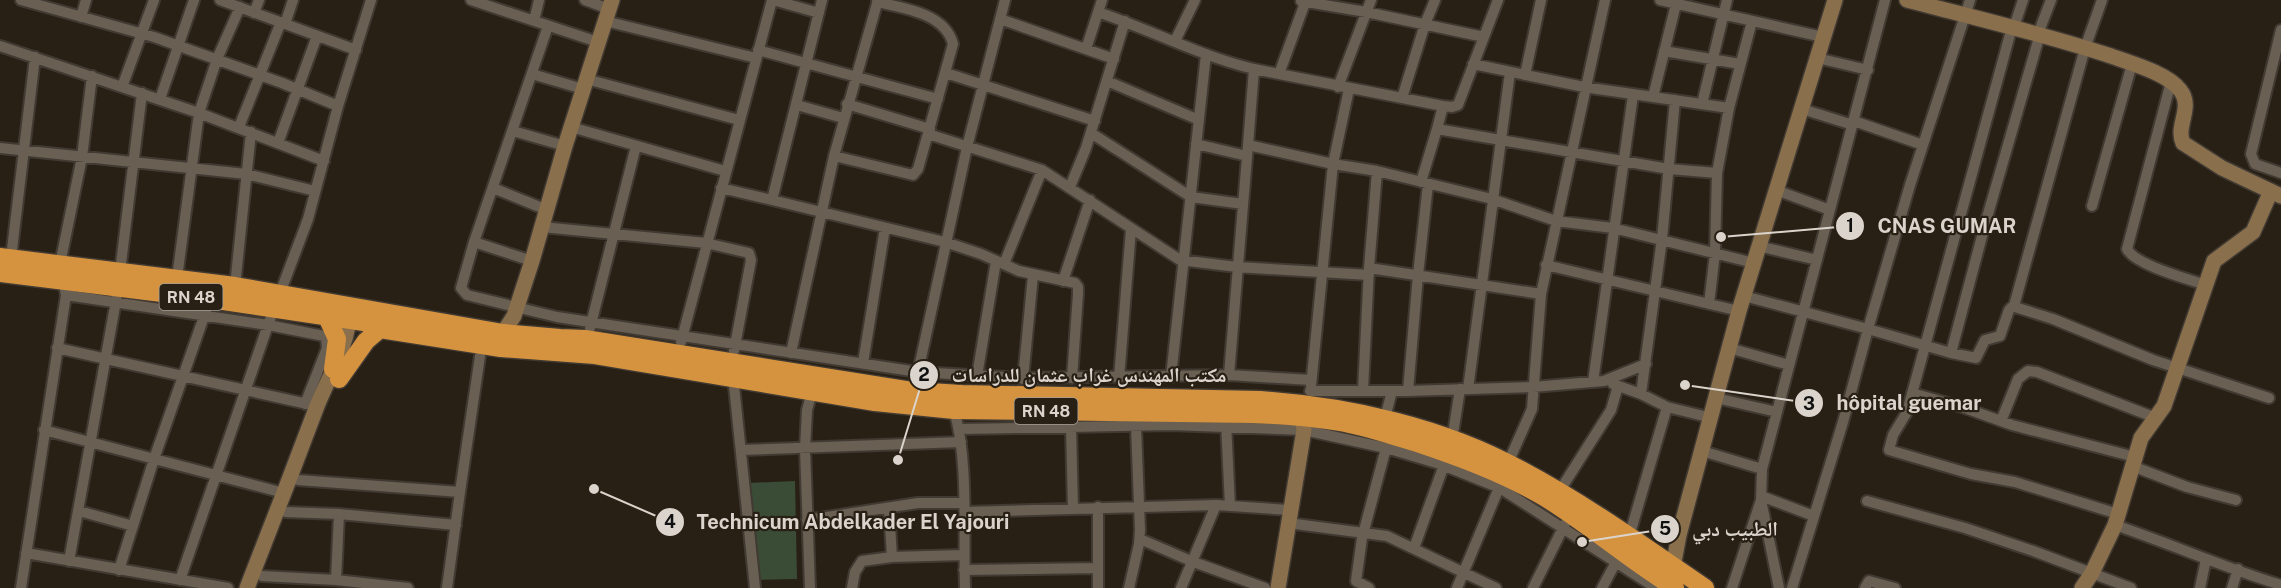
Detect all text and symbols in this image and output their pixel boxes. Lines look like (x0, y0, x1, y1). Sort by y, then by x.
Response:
callout: CNAS GUMAR (1835, 207, 2028, 245)
text: CNAS GUMAR (1877, 214, 2017, 238)
text: 1 (1846, 215, 1854, 236)
road number: RN 48 (160, 284, 222, 310)
callout: مكتب المهندس غراب عثمان للدراسات (909, 356, 1238, 394)
text: مكتب المهندس غراب عثمان للدراسات (951, 363, 1227, 387)
text: 2 (918, 364, 930, 385)
callout: hôpital guemar (1794, 384, 1993, 422)
text: hôpital guemar (1837, 391, 1981, 415)
text: 3 (1803, 393, 1815, 414)
road number: RN 48 (1014, 398, 1078, 424)
callout: Technicum Abdelkader El Yajouri (655, 503, 1021, 541)
text: Technicum Abdelkader El Yajouri (697, 510, 1009, 534)
callout: الطبيب دبي (1650, 510, 1790, 548)
text: 4 (664, 511, 676, 532)
text: الطبيب دبي (1692, 517, 1778, 545)
text: 5 (1659, 518, 1671, 539)

